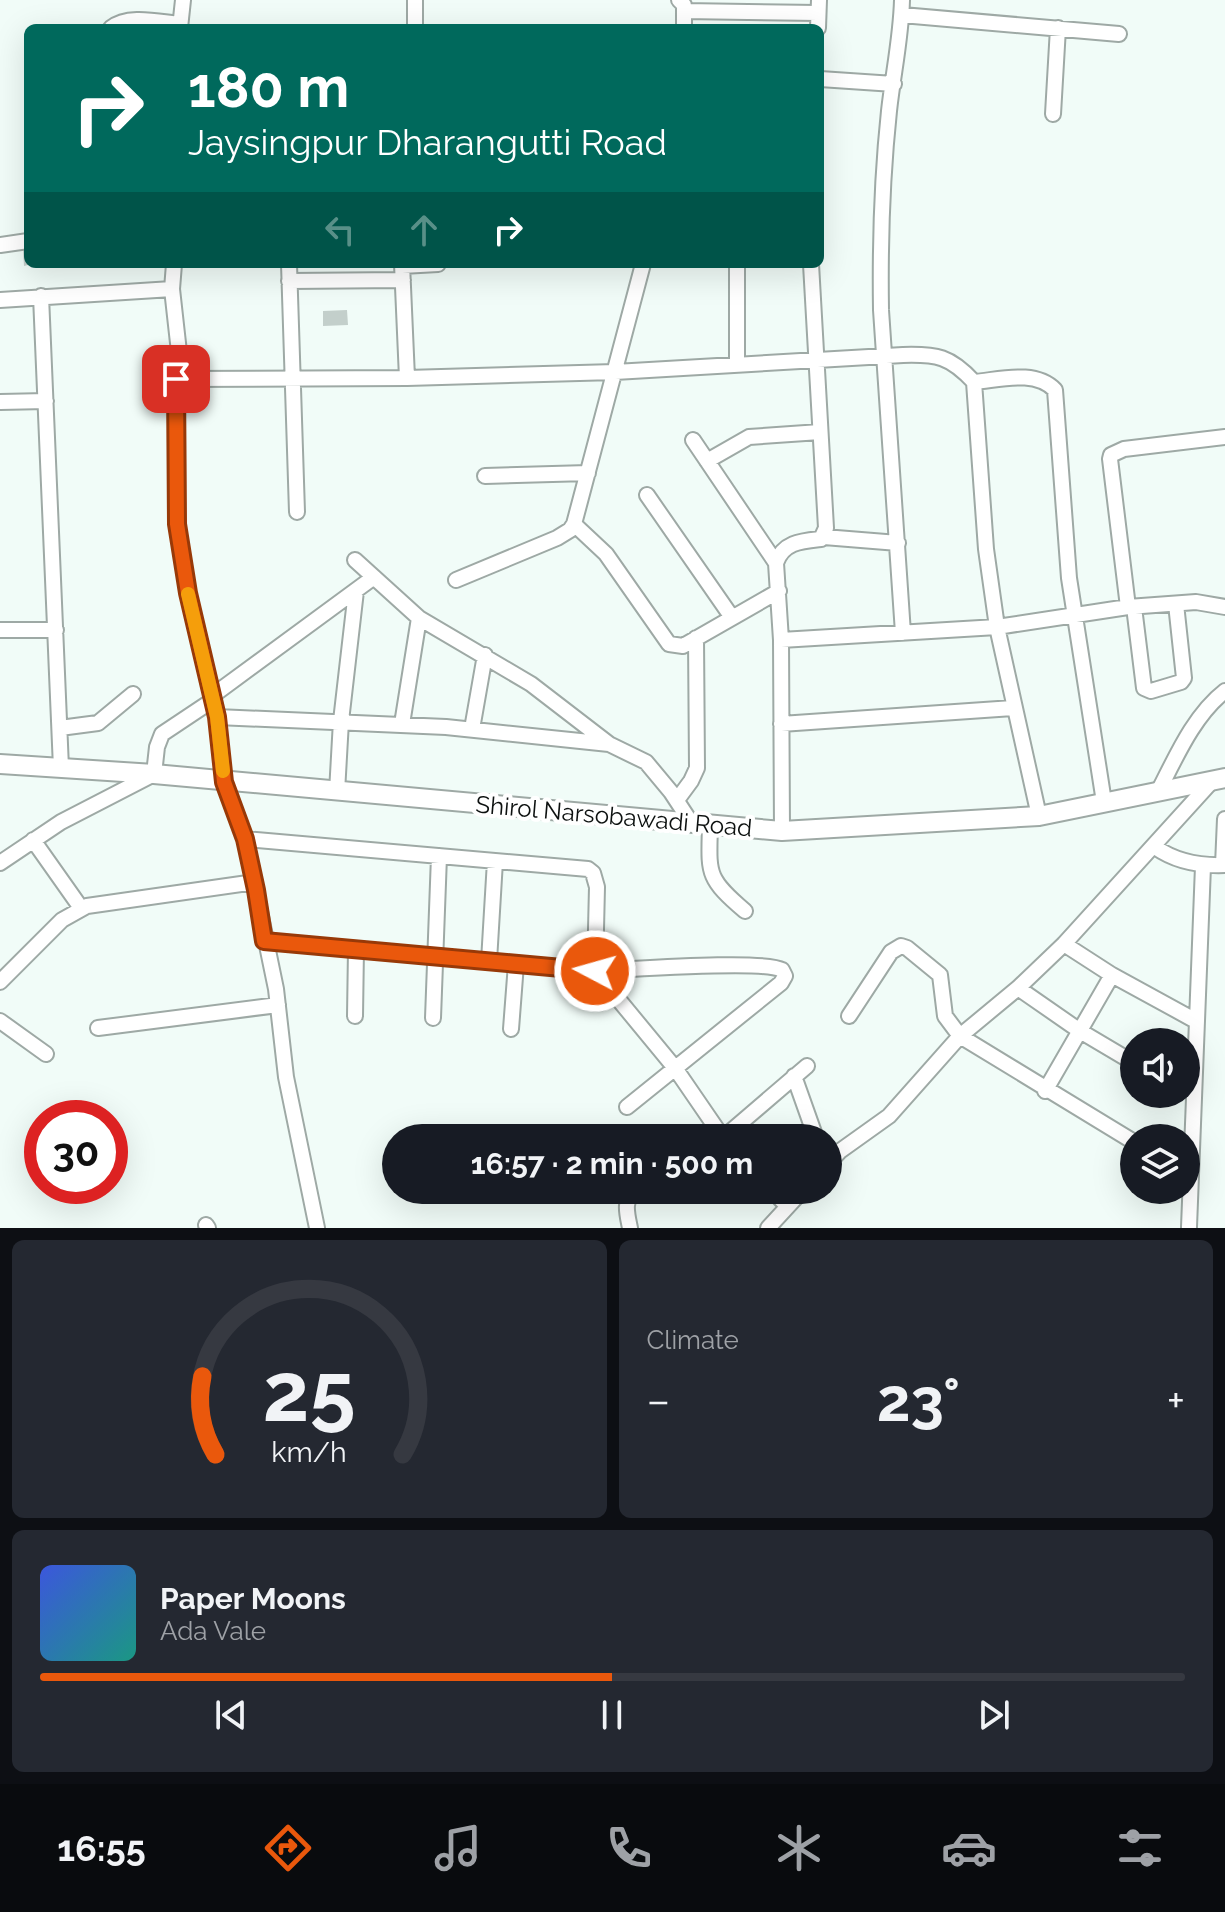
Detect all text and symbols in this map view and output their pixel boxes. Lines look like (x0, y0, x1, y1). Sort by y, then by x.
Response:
text: 180 m (188, 54, 349, 120)
icon: right (56, 56, 160, 160)
text: Jaysingpur Dharangutti Road (188, 121, 667, 163)
icon: left (318, 208, 362, 252)
icon: ahead (402, 208, 446, 252)
icon: right (486, 208, 530, 252)
pin (142, 345, 210, 413)
icon: arrive (154, 357, 198, 401)
street label: Shirol Narsobawadi Road (475, 789, 753, 843)
position arrow (553, 929, 637, 1013)
map controls (1120, 1028, 1200, 1204)
button: sound (1120, 1028, 1200, 1108)
speed limit sign: 30 (24, 1100, 128, 1204)
button: layers (1120, 1124, 1200, 1204)
text: 16:57 · 2 min · 500 m (471, 1146, 753, 1181)
text: Climate (647, 1325, 739, 1355)
text: 25 (263, 1343, 356, 1440)
text: 23° (877, 1365, 960, 1435)
text: − (647, 1375, 670, 1426)
text: + (1167, 1375, 1185, 1426)
text: km/h (272, 1435, 347, 1469)
text: Paper Moons (160, 1581, 346, 1616)
text: Ada Vale (160, 1616, 266, 1646)
icon: previous (209, 1693, 253, 1737)
icon: pause (590, 1693, 634, 1737)
icon: next (972, 1693, 1016, 1737)
icon: directions (260, 1820, 316, 1876)
icon: music (430, 1820, 486, 1876)
icon: phone (601, 1820, 657, 1876)
icon: climate (771, 1820, 827, 1876)
icon: car (941, 1820, 997, 1876)
icon: filters (1112, 1820, 1168, 1876)
text: 16:55 (57, 1827, 146, 1869)

